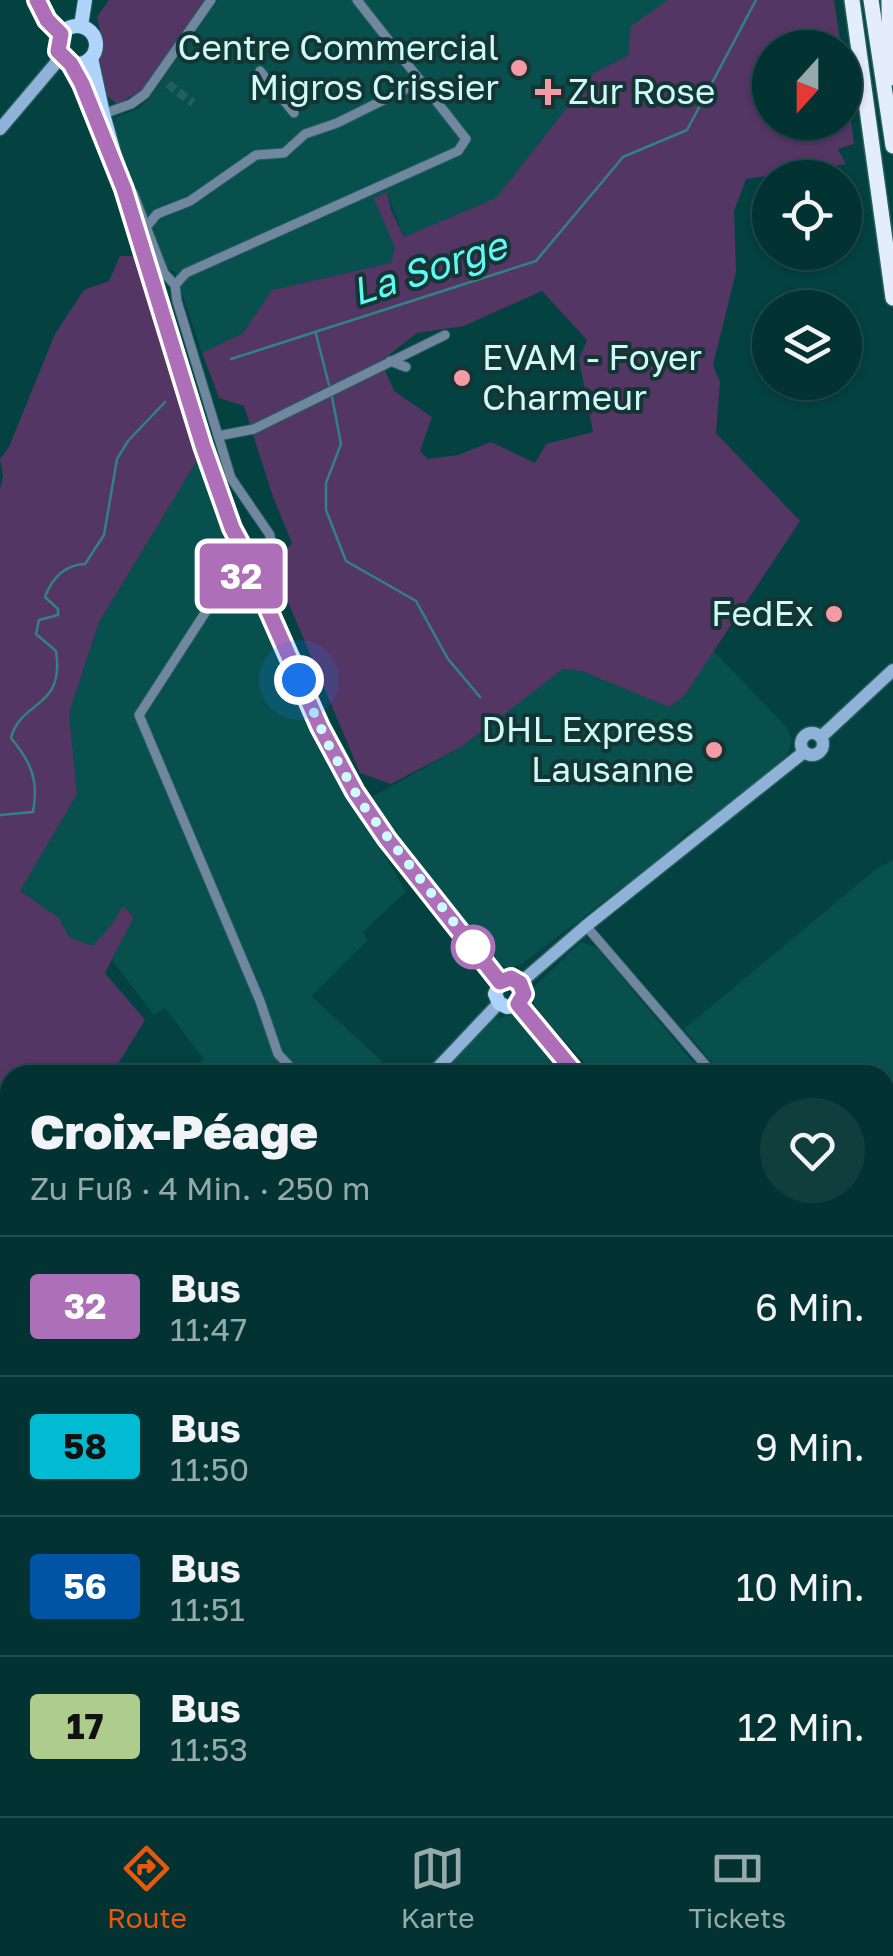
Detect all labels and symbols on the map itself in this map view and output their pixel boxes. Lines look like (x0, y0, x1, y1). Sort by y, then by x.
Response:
place label: Centre Commercial Migros Crissier (178, 26, 499, 108)
north arrow (752, 30, 862, 140)
marker: Centre Commercial Migros Crissier (508, 57, 530, 79)
place label: Zur Rose (568, 70, 715, 112)
marker: Zur Rose (537, 81, 559, 103)
water label: La Sorge (346, 221, 514, 314)
place label: EVAM - Foyer Charmeur (482, 336, 702, 418)
marker: EVAM - Foyer Charmeur (451, 367, 473, 389)
line badge: 32 (196, 544, 286, 608)
place label: FedEx (711, 592, 814, 634)
marker: FedEx (823, 603, 845, 625)
your location (274, 655, 324, 705)
place label: DHL Express Lausanne (481, 708, 694, 790)
marker: DHL Express Lausanne (703, 739, 725, 761)
unlabelled marker (452, 926, 494, 968)

